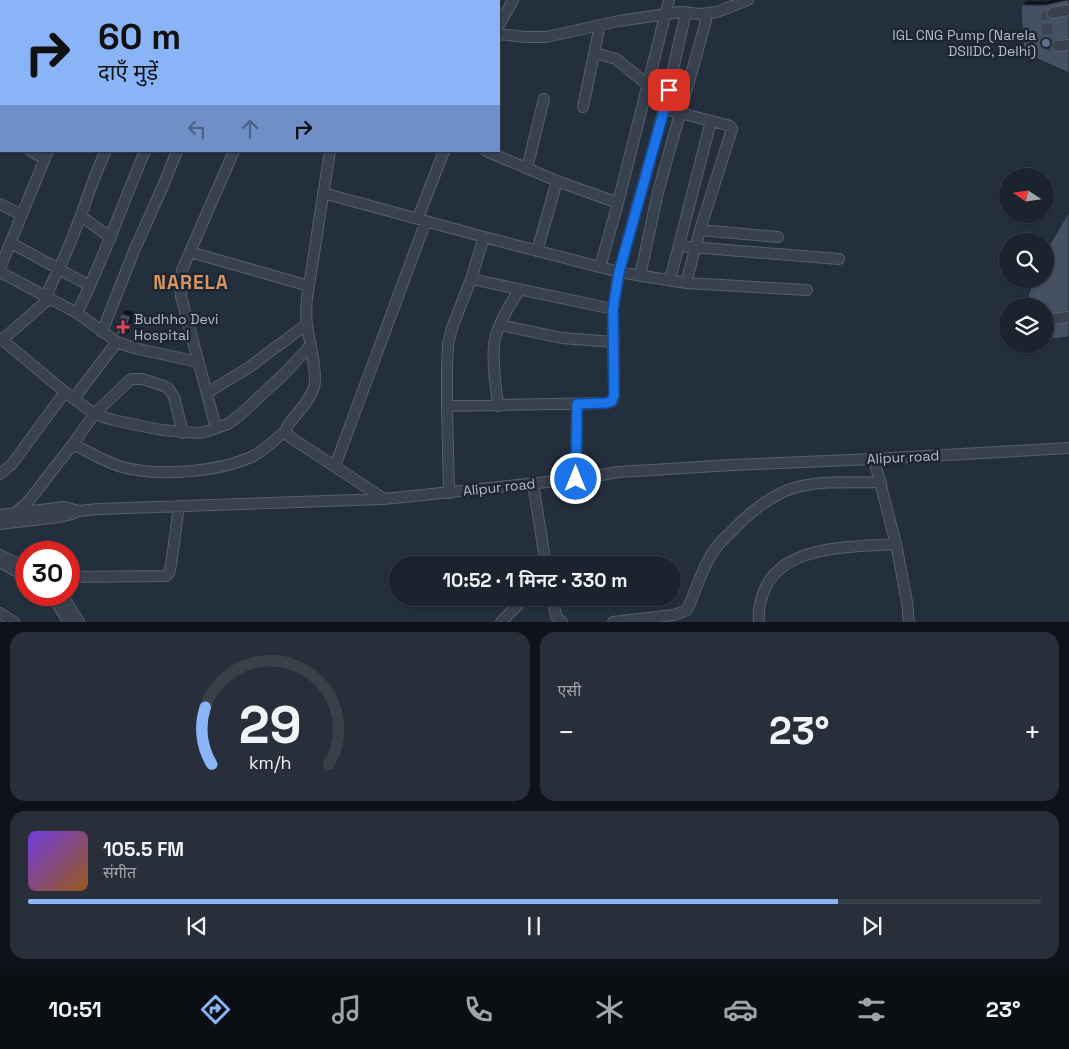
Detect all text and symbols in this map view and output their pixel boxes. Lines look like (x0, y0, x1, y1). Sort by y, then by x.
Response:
text: 60 m (98, 15, 181, 59)
icon: right (15, 20, 80, 85)
place label: IGL CNG Pump (Narela DSIIDC, Delhi) (892, 26, 1036, 60)
marker: IGL CNG Pump (Narela DSIIDC, Delhi) (1040, 37, 1052, 49)
text: दाएँ मुड़ें (98, 58, 158, 86)
pin (648, 69, 690, 111)
icon: arrive (655, 76, 683, 104)
icon: left (183, 115, 211, 143)
icon: ahead (236, 115, 264, 143)
icon: right (289, 115, 317, 143)
north arrow (999, 168, 1054, 222)
map controls (999, 168, 1054, 353)
button: search (999, 233, 1054, 288)
district label: NARELA (153, 270, 229, 295)
button: layers (999, 298, 1054, 353)
place label: Budhho Devi Hospital (134, 310, 219, 344)
marker: Budhho Devi Hospital (116, 320, 130, 334)
street label: Alipur road (866, 446, 940, 468)
position arrow (549, 452, 601, 504)
street label: Alipur road (462, 474, 536, 500)
speed limit sign: 30 (15, 541, 80, 606)
text: 10:52 · 1 मिनट · 330 m (442, 568, 628, 593)
text: एसी (558, 680, 581, 701)
text: 29 (238, 692, 301, 758)
text: 23° (769, 707, 830, 755)
text: − (558, 714, 575, 750)
text: + (1024, 714, 1041, 750)
text: km/h (248, 751, 291, 774)
text: 105.5 FM (103, 837, 184, 862)
text: संगीत (103, 862, 136, 883)
icon: previous (183, 912, 211, 940)
icon: pause (520, 912, 548, 940)
icon: next (858, 912, 886, 940)
icon: directions (198, 992, 233, 1027)
icon: music (329, 992, 364, 1027)
icon: phone (461, 992, 496, 1027)
icon: climate (592, 992, 627, 1027)
icon: car (723, 992, 758, 1027)
icon: filters (854, 992, 889, 1027)
text: 10:51 (48, 995, 102, 1023)
text: 23° (986, 995, 1021, 1023)

